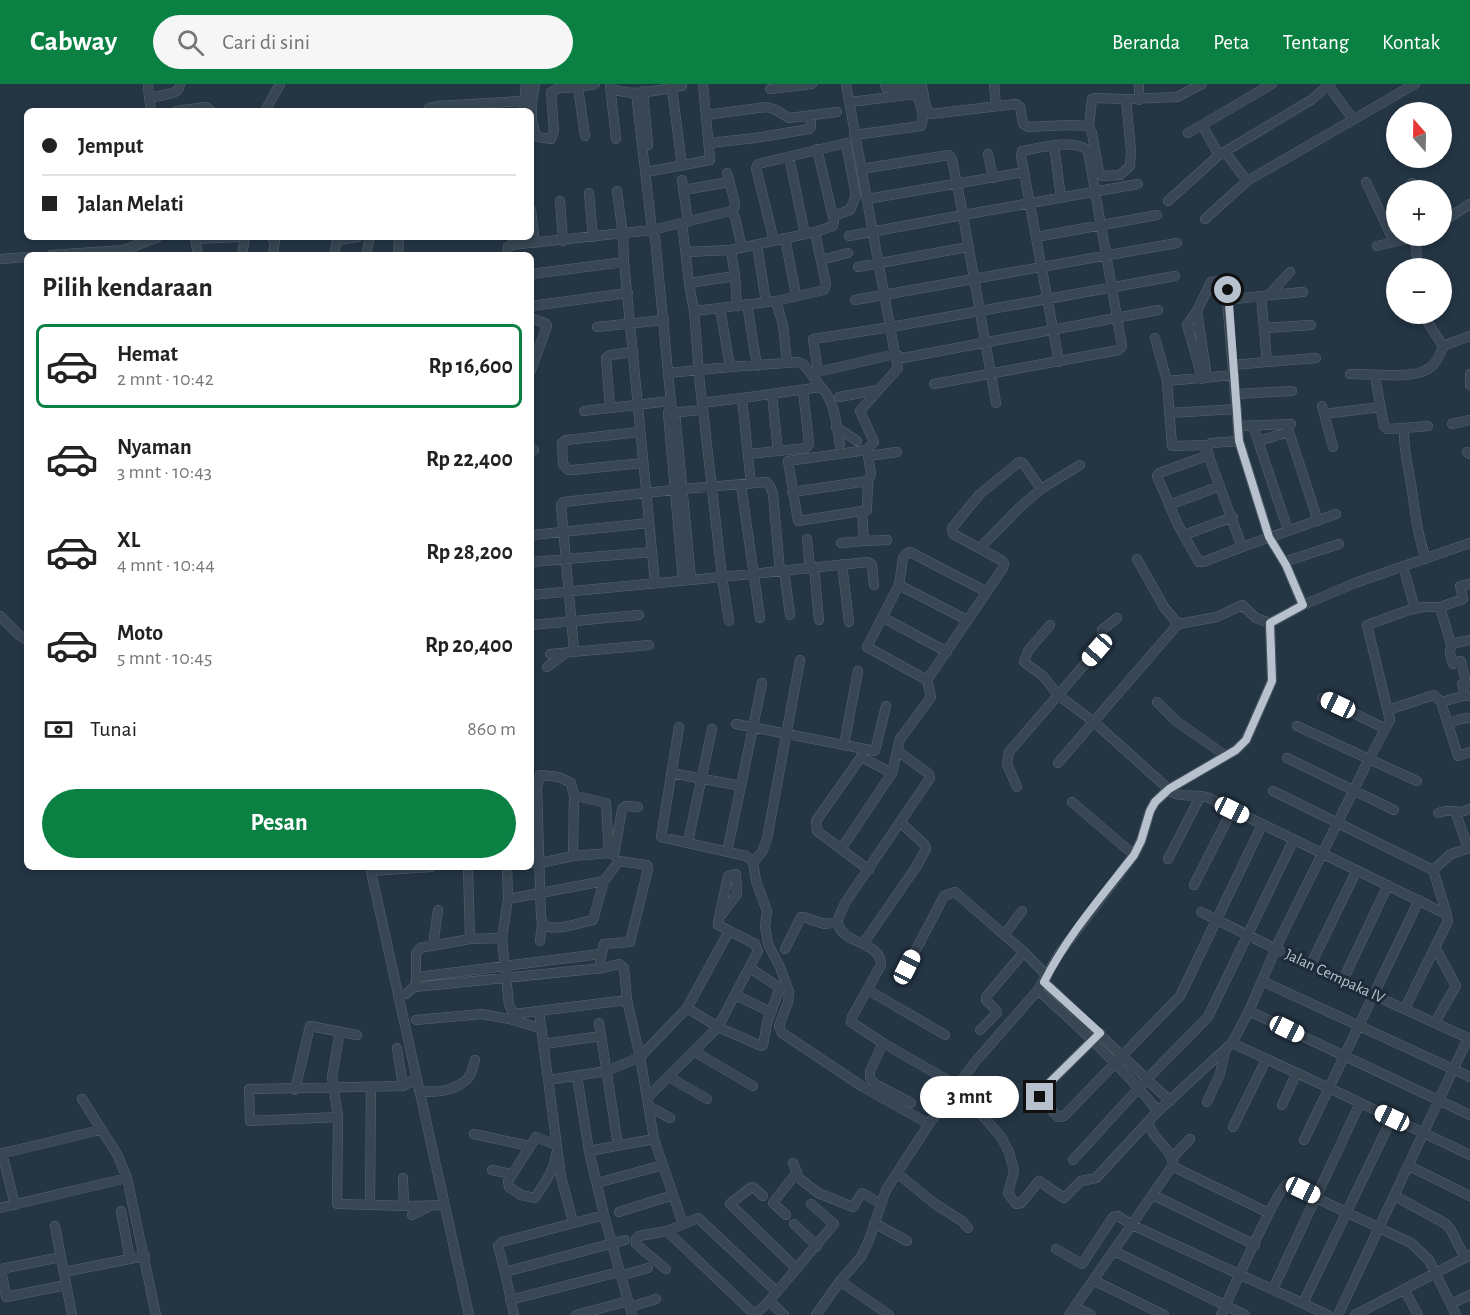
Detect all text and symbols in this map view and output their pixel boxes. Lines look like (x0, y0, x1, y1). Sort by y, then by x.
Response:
search box (153, 15, 573, 69)
icon: search (174, 26, 207, 59)
text: Cabway (30, 28, 117, 56)
text: Cari di sini (222, 31, 310, 53)
text: Beranda (1112, 32, 1180, 53)
text: Peta (1213, 32, 1249, 53)
text: Tentang (1282, 32, 1349, 53)
text: Kontak (1382, 32, 1440, 53)
north arrow (1386, 102, 1452, 168)
map controls (1386, 102, 1452, 324)
text: Jemput (78, 135, 143, 157)
button: + (1386, 180, 1452, 246)
text: Jalan Melati (78, 193, 184, 215)
button: − (1386, 258, 1452, 324)
text: Pilih kendaraan (42, 274, 213, 301)
route start (1214, 276, 1241, 303)
icon: car (45, 339, 99, 393)
text: Hemat (117, 343, 178, 365)
text: Rp 16,600 (429, 355, 513, 377)
text: 2 mnt · 10:42 (117, 369, 214, 389)
icon: car (45, 432, 99, 486)
text: Nyaman (117, 436, 192, 458)
text: Rp 22,400 (426, 448, 513, 470)
text: 3 mnt · 10:43 (117, 462, 212, 482)
icon: car (45, 525, 99, 579)
text: XL (117, 529, 140, 551)
text: Rp 28,200 (426, 541, 513, 563)
text: 4 mnt · 10:44 (117, 555, 215, 575)
icon: car (45, 618, 99, 672)
text: Moto (117, 622, 163, 644)
car (1078, 631, 1116, 669)
text: Rp 20,400 (425, 634, 513, 656)
text: 5 mnt · 10:45 (117, 648, 212, 668)
car (1318, 689, 1358, 721)
icon: cash (42, 713, 75, 746)
text: Tunai (90, 718, 137, 740)
text: 860 m (467, 719, 516, 739)
button: Pesan (42, 789, 516, 858)
car (1212, 794, 1252, 826)
street label: Jalan Cempaka IV (1283, 946, 1387, 1006)
car (891, 947, 923, 987)
car (1267, 1013, 1307, 1045)
callout: 3 mnt (920, 1076, 1019, 1118)
route end (1026, 1083, 1053, 1110)
text: 3 mnt (947, 1087, 992, 1107)
car (1372, 1102, 1412, 1134)
car (1283, 1174, 1323, 1206)

